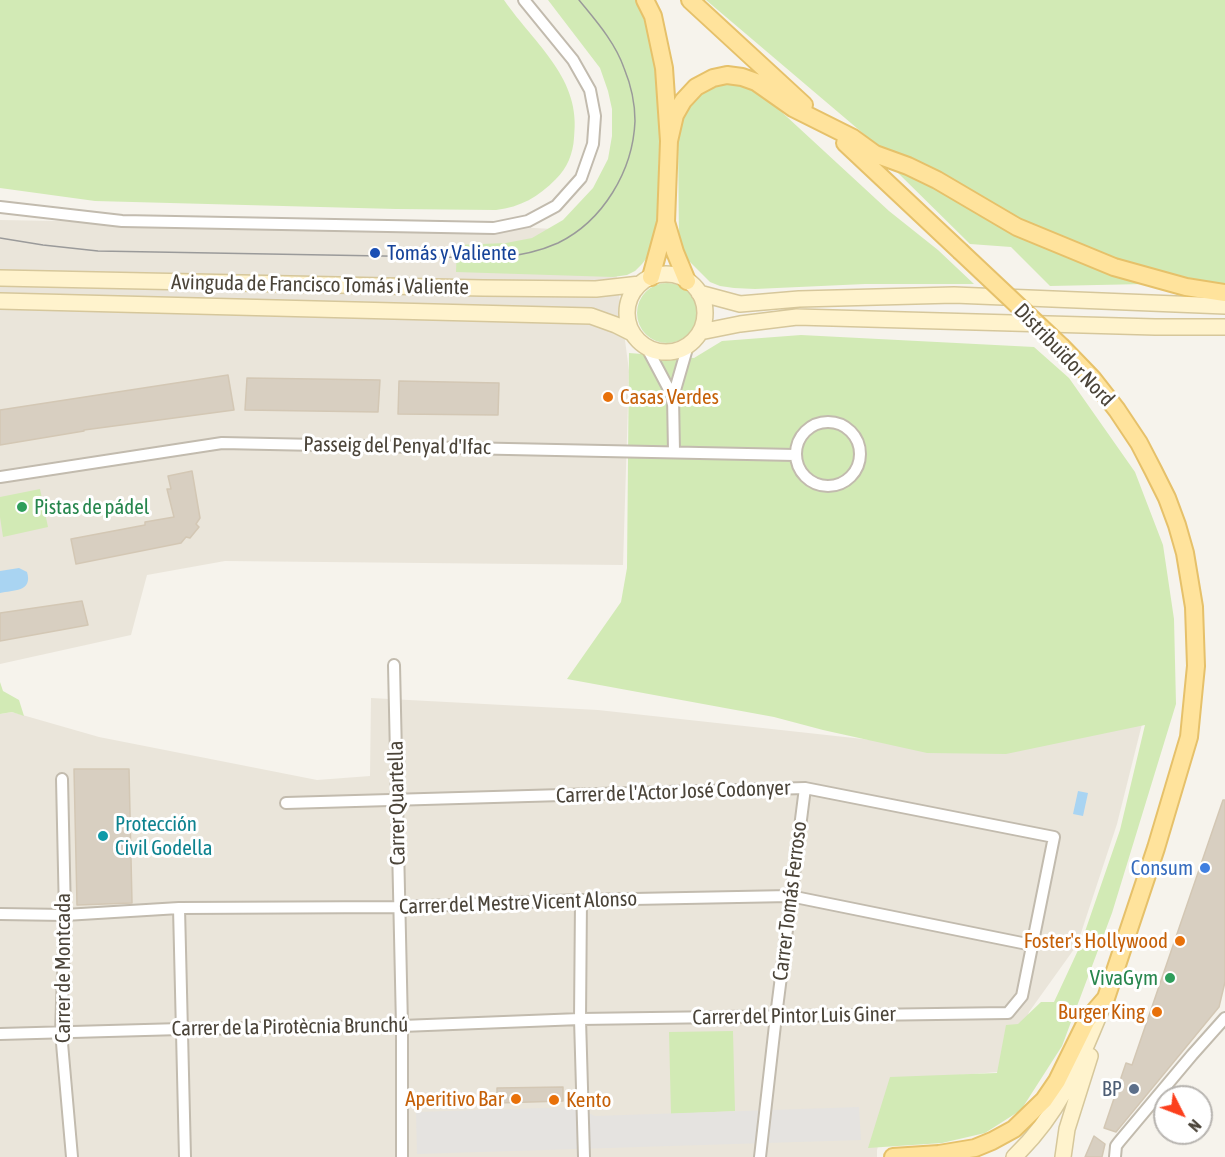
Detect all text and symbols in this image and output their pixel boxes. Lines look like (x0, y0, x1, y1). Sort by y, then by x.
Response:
place label: Tomás y Valiente (387, 240, 516, 266)
marker: Tomás y Valiente (368, 246, 382, 260)
street label: Avinguda de Francisco Tomás i Valiente (171, 270, 469, 300)
street label: Distribuïdor Nord (1009, 298, 1119, 412)
place label: Casas Verdes (620, 384, 719, 410)
marker: Casas Verdes (601, 390, 615, 404)
street label: Passeig del Penyal d'Ifac (303, 432, 491, 460)
place label: Pistas de pádel (34, 494, 149, 520)
marker: Pistas de pádel (15, 500, 29, 514)
street label: Carrer Quartella (383, 740, 411, 866)
street label: Carrer de l'Actor José Codonyer (555, 775, 791, 809)
place label: Protección Civil Godella (115, 811, 213, 861)
street label: Carrer Tomás Ferroso (768, 820, 812, 982)
marker: Protección Civil Godella (96, 829, 110, 843)
place label: Consum (1131, 855, 1193, 881)
marker: Consum (1198, 861, 1212, 875)
street label: Carrer del Mestre Vicent Alonso (398, 886, 638, 920)
street label: Carrer de Montcada (50, 893, 76, 1043)
place label: Foster's Hollywood (1024, 928, 1168, 954)
marker: Foster's Hollywood (1173, 934, 1187, 948)
place label: VivaGym (1090, 965, 1158, 991)
marker: VivaGym (1163, 971, 1177, 985)
place label: Burger King (1058, 999, 1145, 1025)
street label: Carrer del Pintor Luis Giner (692, 1002, 896, 1030)
marker: Burger King (1150, 1005, 1164, 1019)
street label: Carrer de la Pirotècnia Brunchú (171, 1012, 409, 1042)
place label: BP (1102, 1076, 1122, 1102)
marker: BP (1127, 1082, 1141, 1096)
north arrow (1153, 1085, 1213, 1145)
place label: Aperitivo Bar (405, 1086, 504, 1112)
place label: Kento (566, 1087, 611, 1113)
marker: Aperitivo Bar (509, 1092, 523, 1106)
marker: Kento (547, 1093, 561, 1107)
text: N (1185, 1116, 1205, 1135)

